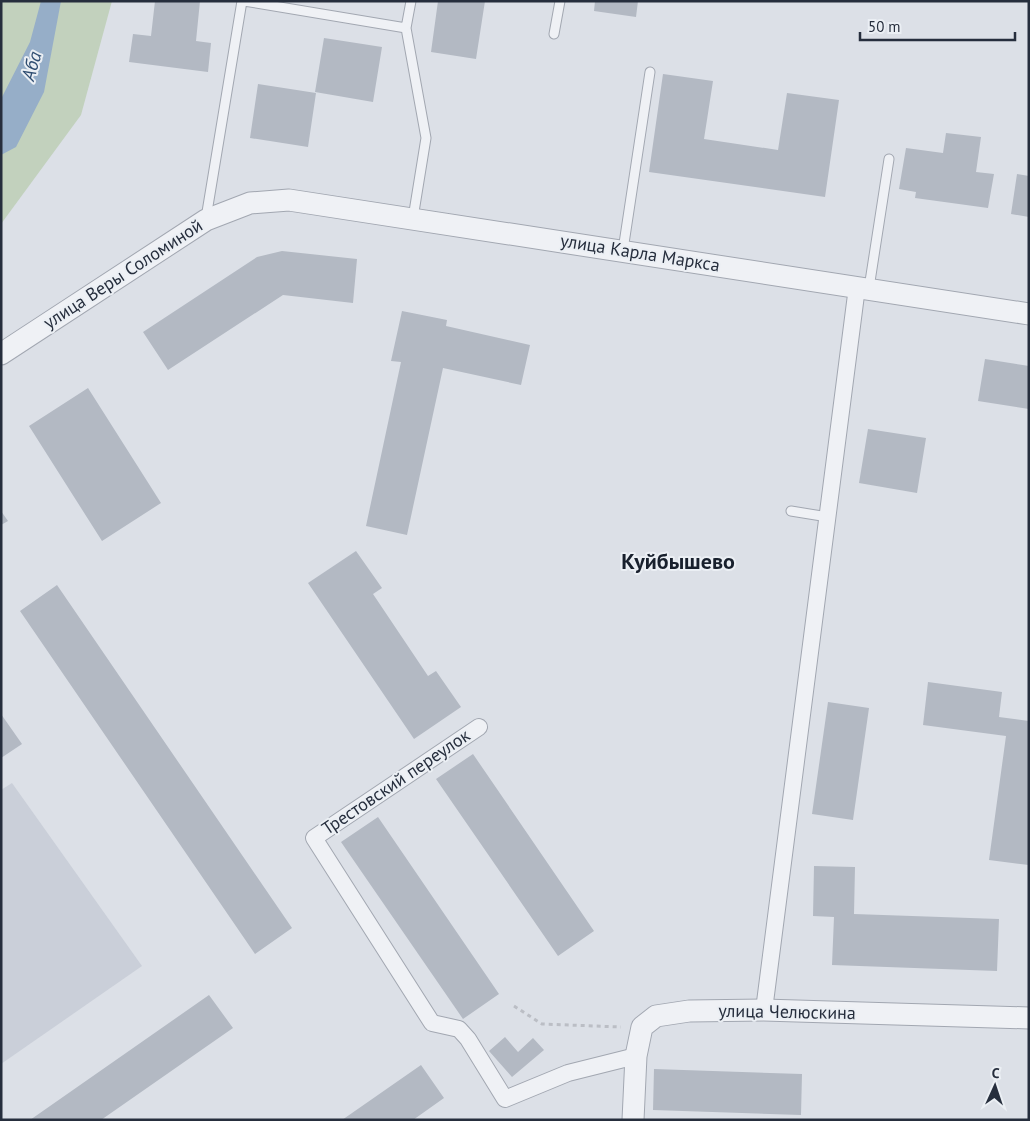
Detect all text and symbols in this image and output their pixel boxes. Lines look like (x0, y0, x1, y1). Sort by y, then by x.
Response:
scale bar (860, 10, 1015, 42)
text: 50 m (868, 17, 901, 36)
water label: Аба (15, 48, 47, 84)
street label: улица Веры Соломиной (39, 213, 207, 334)
street label: улица Карла Маркса (559, 229, 722, 276)
district label: Куйбышево (621, 547, 735, 575)
street label: Трестовский переулок (317, 723, 475, 840)
street label: улица Челюскина (718, 999, 856, 1024)
north arrow (970, 1061, 1020, 1111)
text: С (991, 1064, 1000, 1082)

